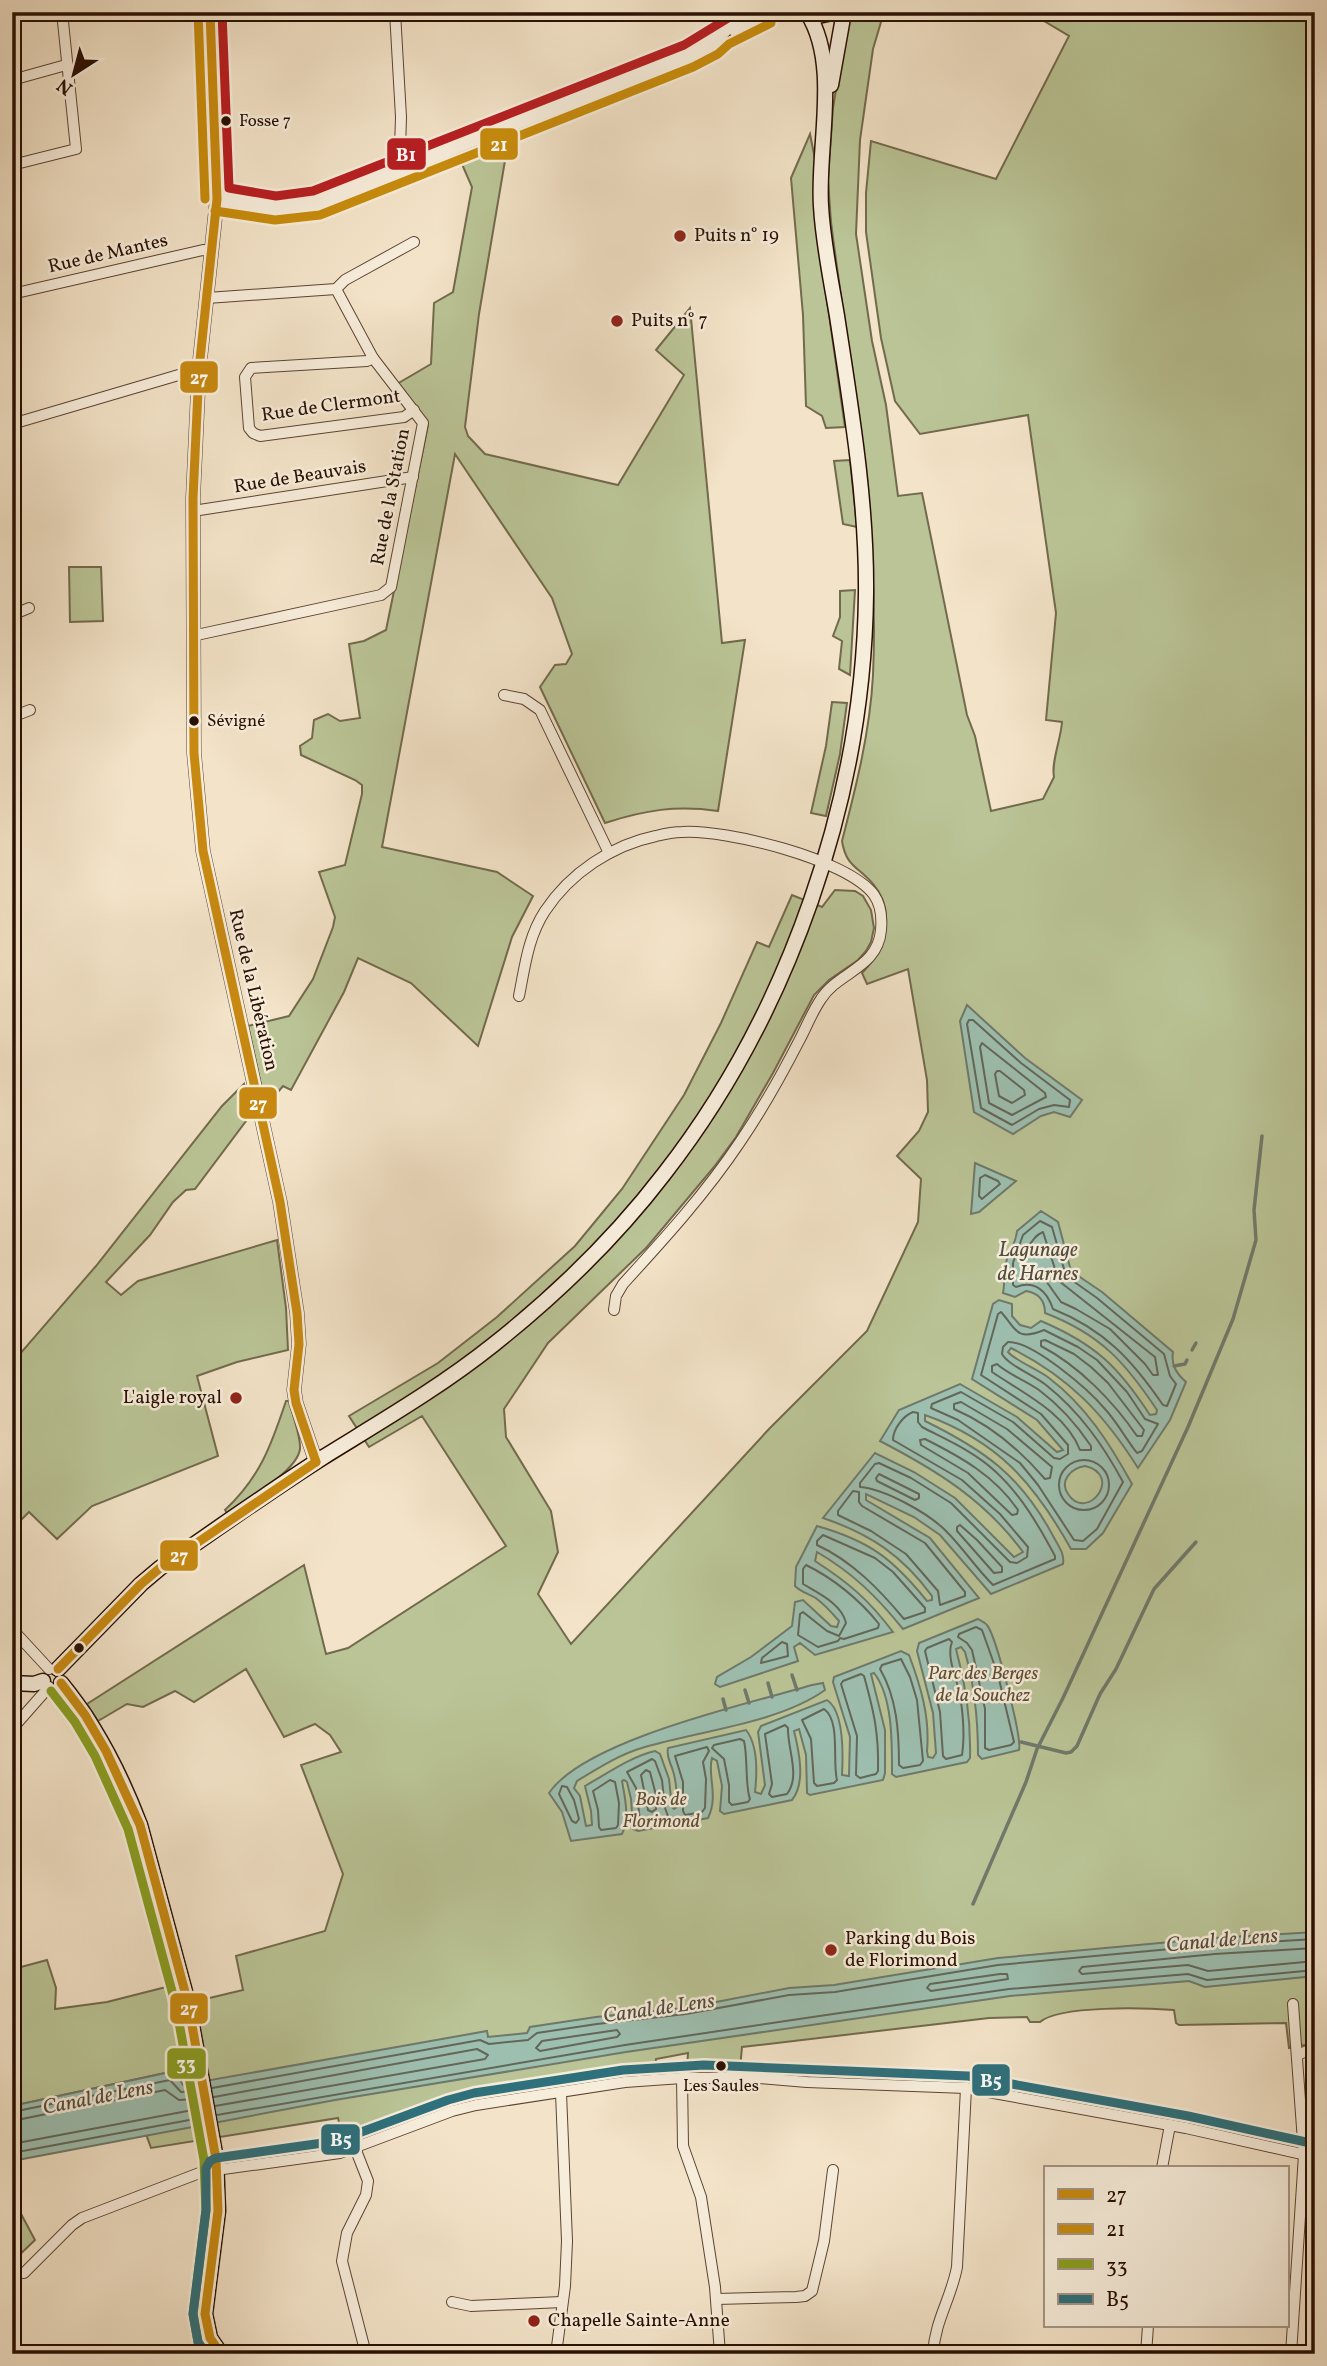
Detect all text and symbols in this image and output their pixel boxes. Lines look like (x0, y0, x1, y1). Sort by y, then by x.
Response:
north arrow (38, 38, 108, 108)
text: N (52, 71, 78, 101)
place label: Fosse 7 (239, 110, 291, 133)
marker: Fosse 7 (219, 114, 233, 128)
line badge: 21 (479, 127, 519, 161)
text: 21 (490, 133, 508, 159)
line badge: B1 (386, 137, 427, 171)
text: B1 (396, 143, 416, 169)
place label: Puits n° 19 (694, 223, 779, 249)
street label: Rue de Mantes (46, 228, 170, 280)
marker: Puits n° 19 (672, 228, 688, 244)
place label: Puits n° 7 (631, 308, 708, 334)
marker: Puits n° 7 (609, 313, 625, 329)
line badge: 27 (179, 360, 219, 394)
text: 27 (190, 366, 208, 392)
street label: Rue de Clermont (260, 383, 402, 429)
street label: Rue de la Station (365, 426, 417, 568)
street label: Rue de Beauvais (232, 454, 368, 500)
place label: Sévigné (207, 710, 265, 733)
marker: Sévigné (187, 714, 201, 728)
street label: Rue de la Libération (222, 906, 284, 1074)
line badge: 27 (238, 1086, 278, 1120)
text: 27 (249, 1092, 267, 1118)
water label: Lagunage de Harnes (997, 1236, 1079, 1289)
place label: L'aigle royal (123, 1385, 222, 1411)
marker: L'aigle royal (228, 1390, 244, 1406)
line badge: 27 (159, 1539, 199, 1572)
text: 27 (170, 1544, 188, 1570)
unlabelled marker (72, 1641, 86, 1655)
park label: Parc des Berges de la Souchez (928, 1661, 1038, 1709)
park label: Bois de Florimond (622, 1787, 700, 1835)
water label: Canal de Lens (1165, 1922, 1280, 1960)
place label: Parking du Bois de Florimond (845, 1926, 975, 1974)
marker: Parking du Bois de Florimond (823, 1942, 839, 1958)
water label: Canal de Lens (601, 1987, 717, 2031)
line badge: 27 (169, 1992, 209, 2025)
text: 27 (180, 1997, 198, 2023)
line badge: 33 (166, 2047, 207, 2080)
text: 33 (176, 2052, 196, 2078)
marker: Les Saules (714, 2059, 728, 2073)
line badge: B5 (971, 2063, 1011, 2097)
text: B5 (980, 2069, 1002, 2095)
water label: Canal de Lens (40, 2073, 156, 2123)
place label: Les Saules (683, 2075, 759, 2098)
line badge: B5 (320, 2123, 361, 2156)
text: B5 (330, 2128, 352, 2154)
legend (1044, 2166, 1288, 2328)
text: 27 (1106, 2182, 1127, 2211)
text: 21 (1106, 2216, 1125, 2245)
text: 33 (1106, 2252, 1127, 2281)
text: B5 (1106, 2286, 1129, 2315)
place label: Chapelle Sainte-Anne (548, 2308, 730, 2334)
marker: Chapelle Sainte-Anne (526, 2313, 542, 2329)

